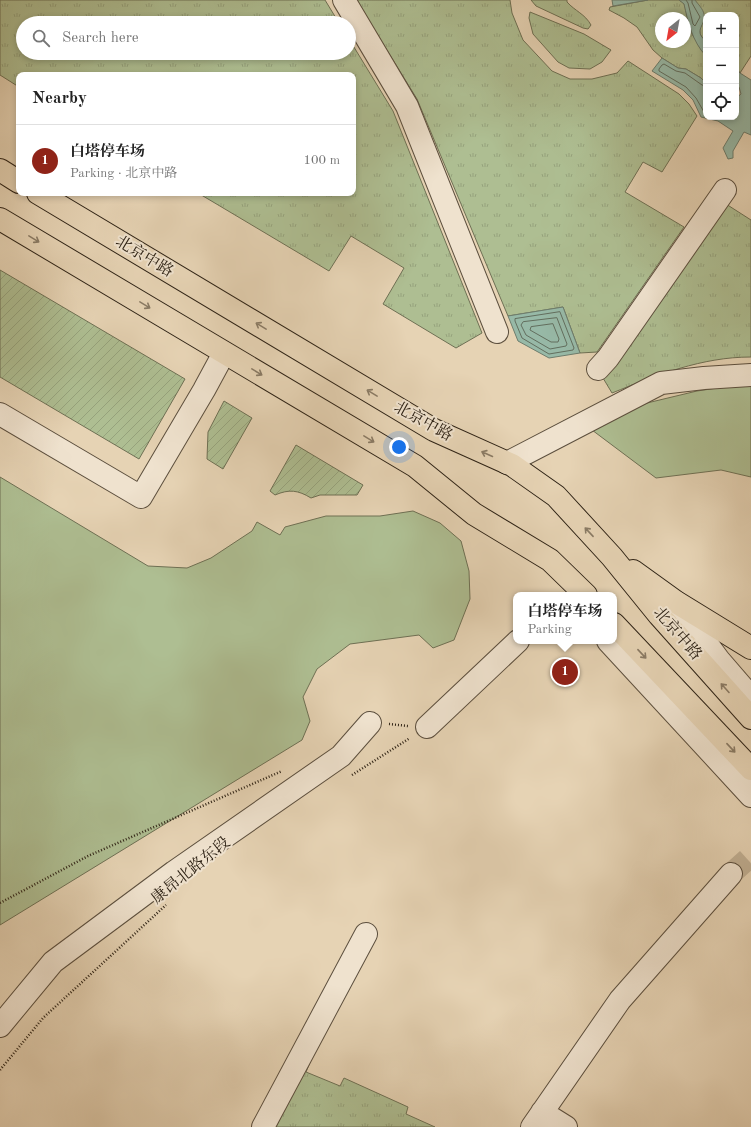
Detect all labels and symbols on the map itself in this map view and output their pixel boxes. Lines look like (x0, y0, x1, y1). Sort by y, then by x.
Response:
north arrow (655, 12, 691, 48)
street label: 北京中路 (112, 232, 177, 280)
one-way arrow (28, 235, 39, 243)
one-way arrow (139, 302, 151, 310)
one-way arrow (255, 322, 267, 330)
one-way arrow (251, 368, 262, 376)
one-way arrow (366, 389, 378, 397)
street label: 北京中路 (391, 398, 456, 445)
one-way arrow (363, 435, 375, 443)
your location (389, 437, 409, 457)
one-way arrow (481, 450, 493, 457)
one-way arrow (585, 527, 594, 537)
street label: 北京中路 (650, 603, 706, 663)
one-way arrow (637, 649, 647, 659)
pin: 1 (552, 657, 578, 687)
one-way arrow (721, 684, 730, 694)
one-way arrow (727, 743, 736, 753)
street label: 康昂北路东段 (147, 833, 233, 907)

